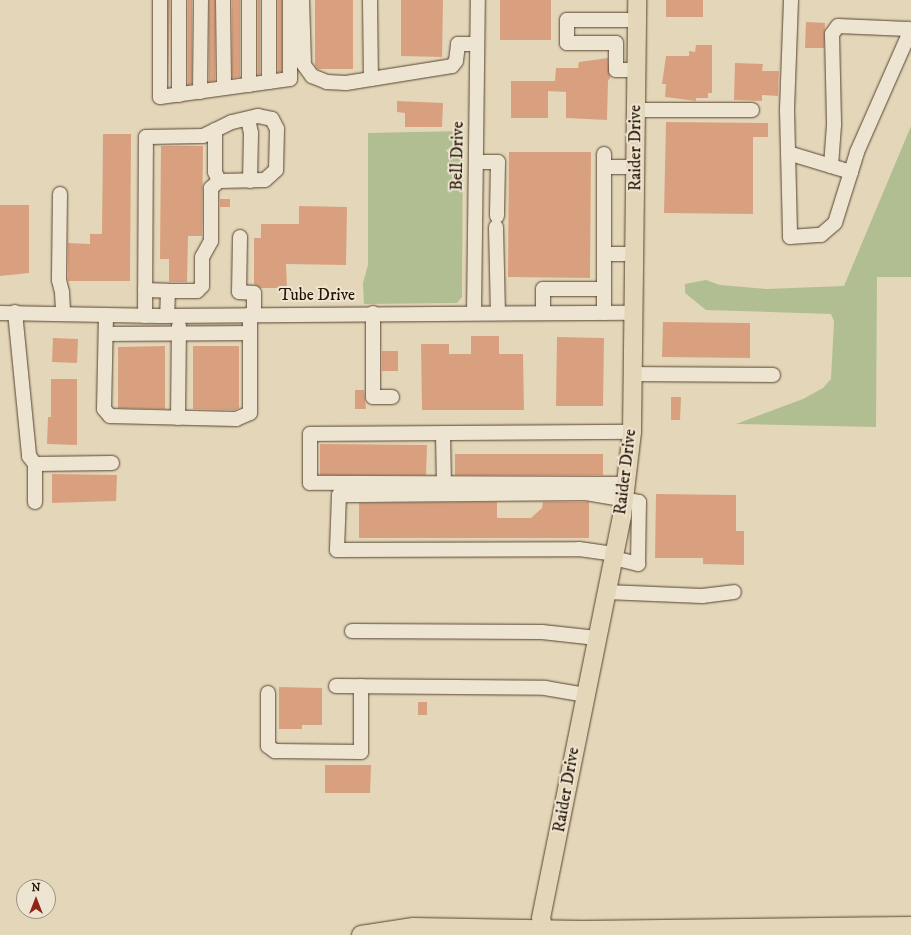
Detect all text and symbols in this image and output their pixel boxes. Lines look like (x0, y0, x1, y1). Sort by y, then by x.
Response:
street label: Raider Drive (626, 105, 646, 191)
street label: Bell Drive (447, 121, 469, 191)
street label: Tube Drive (279, 286, 355, 306)
street label: Raider Drive (611, 428, 641, 516)
street label: Raider Drive (549, 746, 585, 834)
north arrow (16, 879, 56, 919)
text: N (31, 881, 41, 895)

